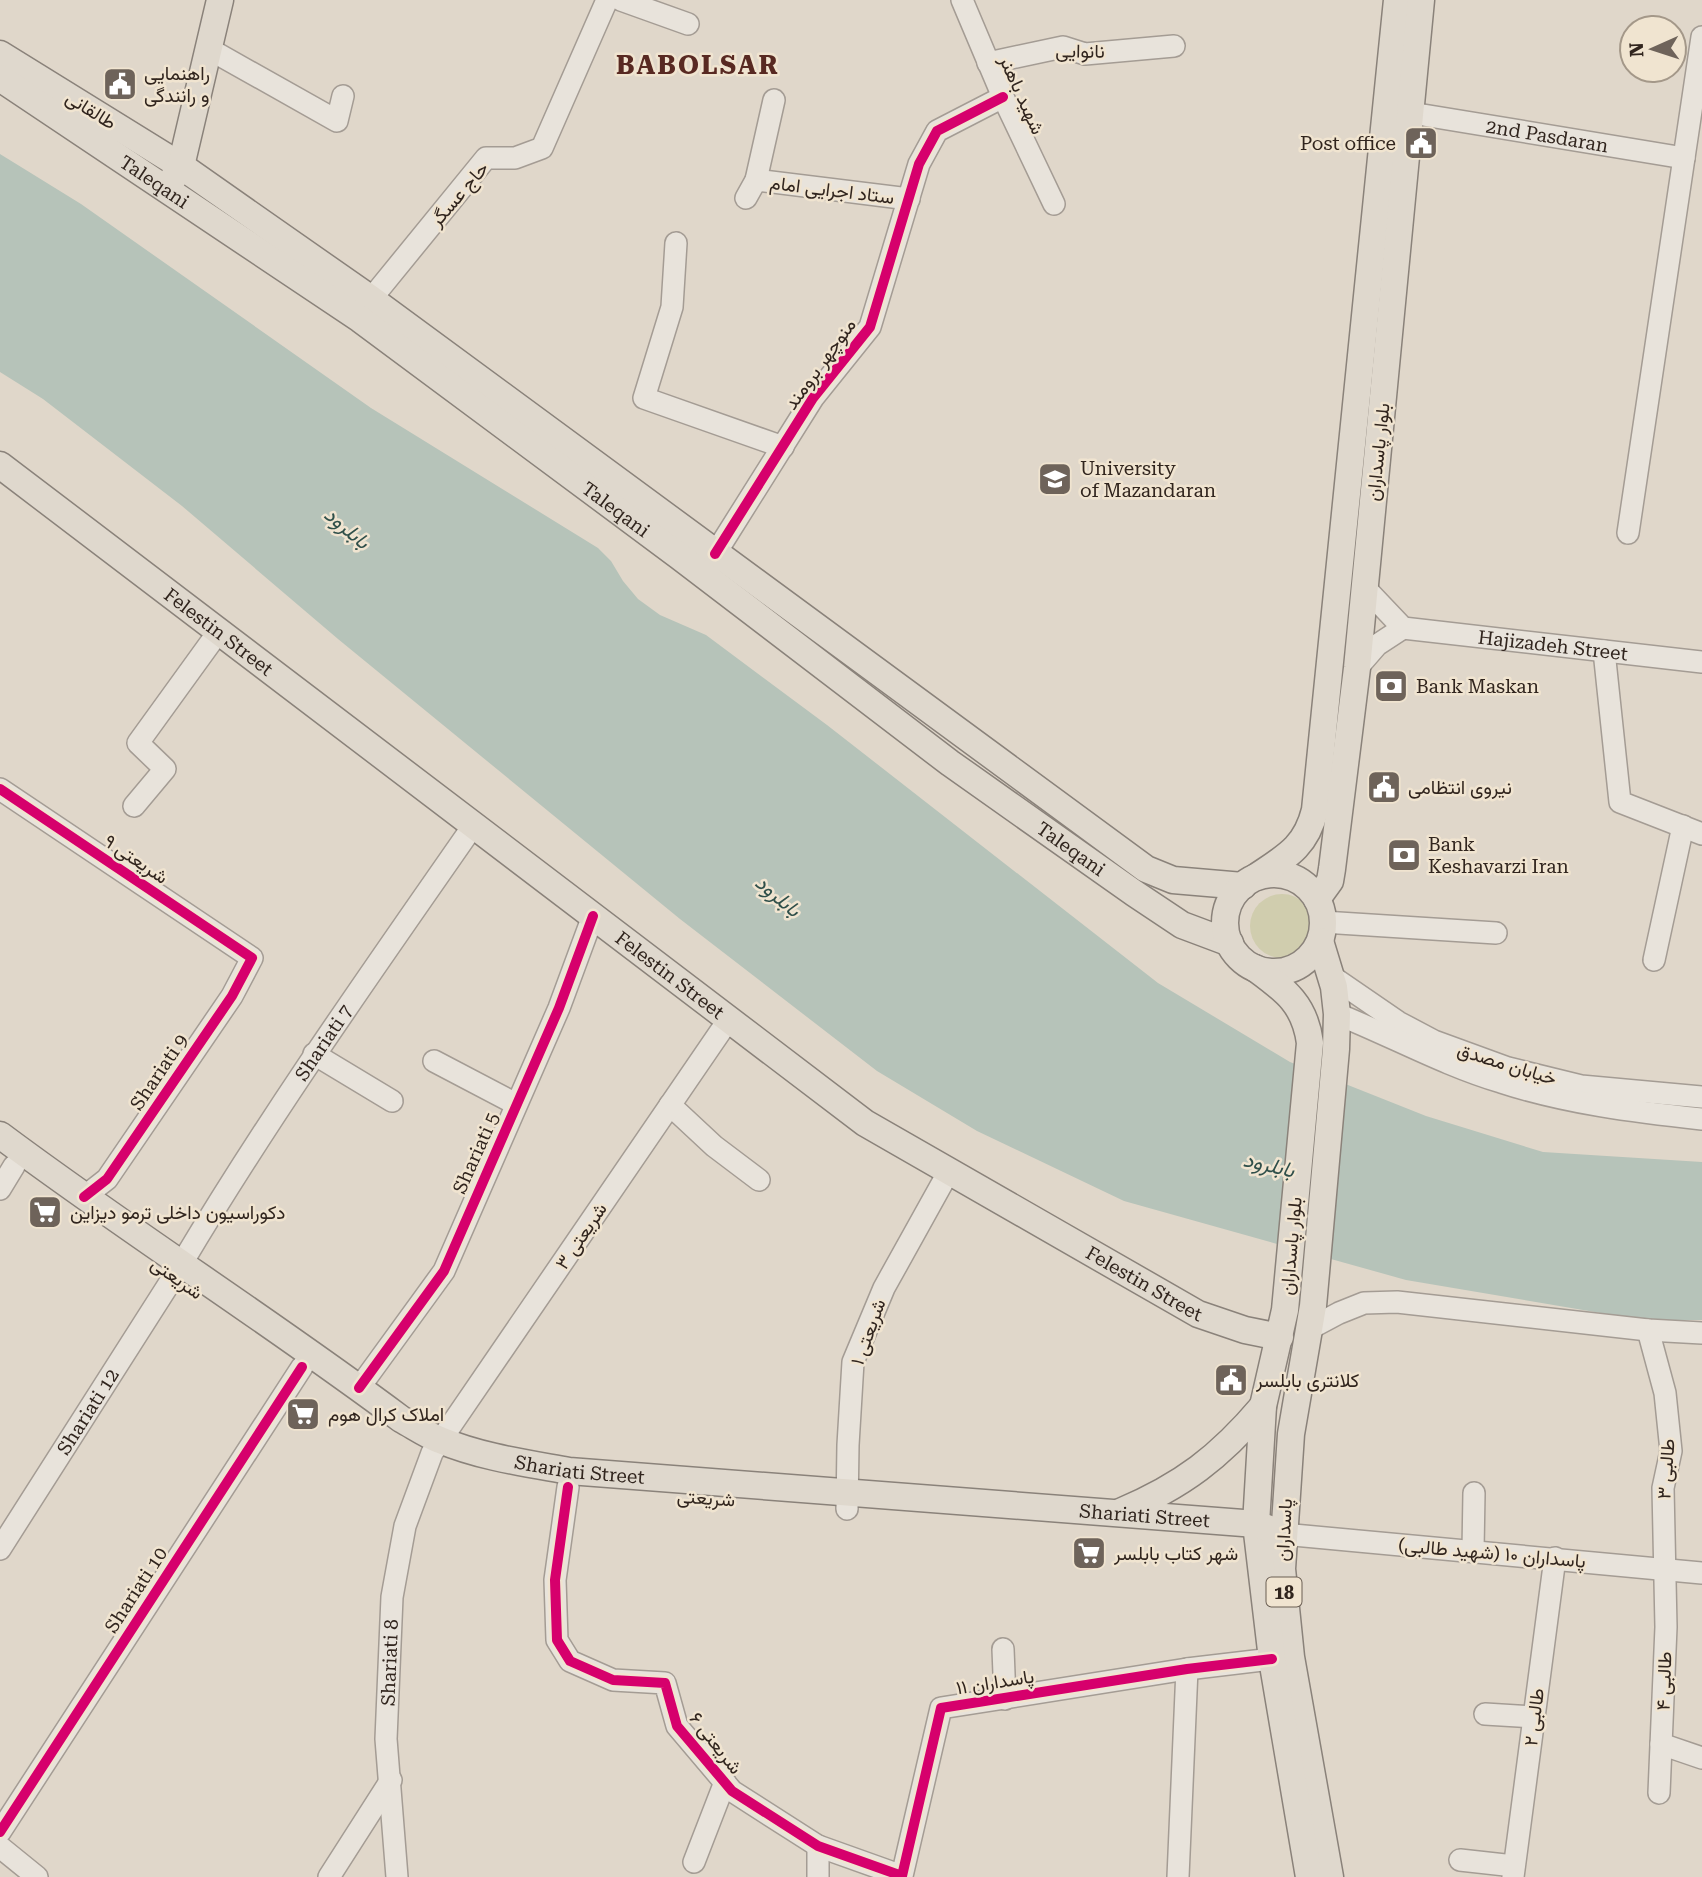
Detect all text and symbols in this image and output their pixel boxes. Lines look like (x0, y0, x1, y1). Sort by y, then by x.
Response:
north arrow (1618, 14, 1688, 84)
street label: نانوایی (1055, 39, 1105, 63)
text: N (1625, 42, 1648, 58)
district label: BABOLSAR (616, 50, 780, 80)
street label: شهید باهنر (994, 51, 1050, 138)
place label: راهنمایی و رانندگی (144, 62, 210, 107)
public building icon: راهنمایی و رانندگی (101, 65, 139, 103)
street label: طالقانی (62, 86, 120, 134)
street label: 2nd Pasdaran (1484, 114, 1610, 157)
public building icon: Post office (1402, 124, 1440, 162)
place label: Post office (1300, 132, 1396, 155)
street label: Taleqani (115, 150, 194, 213)
street label: حاج عسگر (424, 157, 494, 232)
street label: ستاد اجرایی امام (768, 171, 896, 210)
street label: منوچهر برومند (779, 314, 862, 415)
street label: بلوار پاسداران (1361, 402, 1397, 502)
place label: University of Mazandaran (1080, 457, 1216, 502)
school or university icon: University of Mazandaran (1036, 460, 1074, 498)
street label: Taleqani (577, 476, 654, 542)
water label: بابلرود (319, 502, 375, 555)
street label: Felestin Street (160, 583, 278, 680)
street label: Hajizadeh Street (1477, 625, 1629, 665)
bank icon: Bank Maskan (1372, 667, 1410, 705)
place label: Bank Maskan (1416, 675, 1539, 698)
public building icon: نیروی انتظامی (1365, 768, 1403, 806)
place label: نیروی انتظامی (1408, 776, 1512, 799)
street label: Taleqani (1032, 817, 1110, 881)
street label: شریعتی ۹ (100, 829, 172, 889)
place label: Bank Keshavarzi Iran (1428, 833, 1569, 878)
bank icon: Bank Keshavarzi Iran (1385, 836, 1423, 874)
water label: بابلرود (750, 870, 806, 923)
street label: Felestin Street (611, 926, 729, 1024)
street label: Shariati 7 (290, 1000, 358, 1085)
street label: Shariati 9 (125, 1030, 193, 1114)
street label: خیابان مصدق (1455, 1038, 1559, 1090)
street label: Shariati 5 (448, 1109, 504, 1197)
water label: بابلرود (1241, 1147, 1298, 1184)
supermarket icon: دکوراسیون داخلی ترمو دیزاین (26, 1193, 64, 1231)
street label: بلوار پاسداران (1275, 1196, 1309, 1296)
street label: شریعتی ۳ (550, 1198, 612, 1274)
place label: دکوراسیون داخلی ترمو دیزاین (70, 1201, 285, 1224)
street label: Felestin Street (1082, 1241, 1205, 1326)
street label: شریعتی (147, 1252, 207, 1304)
street label: شریعتی ۱ (845, 1296, 891, 1368)
public building icon: کلانتری بابلسر (1212, 1361, 1250, 1399)
street label: Shariati 12 (52, 1364, 124, 1459)
place label: کلانتری بابلسر (1255, 1369, 1359, 1392)
supermarket icon: املاک کرال هوم (284, 1395, 322, 1433)
place label: املاک کرال هوم (328, 1403, 444, 1427)
street label: طالبی ۳ (1652, 1438, 1680, 1500)
street label: Shariati Street (513, 1450, 645, 1488)
street label: شریعتی (676, 1484, 736, 1512)
street label: پاسداران (1271, 1498, 1299, 1562)
street label: Shariati Street (1078, 1499, 1211, 1532)
street label: پاسداران ۱۰ (شهید طالبی) (1397, 1533, 1587, 1575)
supermarket icon: شهر کتاب بابلسر (1070, 1534, 1108, 1572)
place label: شهر کتاب بابلسر (1113, 1542, 1238, 1565)
street label: Shariati 10 (100, 1543, 172, 1637)
road number: 18 (1266, 1577, 1302, 1606)
street label: Shariati 8 (376, 1619, 403, 1706)
street label: طالبی ۴ (1651, 1651, 1677, 1711)
street label: پاسداران ۱۱ (954, 1664, 1036, 1701)
street label: طالبی ۲ (1519, 1687, 1549, 1747)
street label: شریعتی ۶ (685, 1707, 747, 1779)

